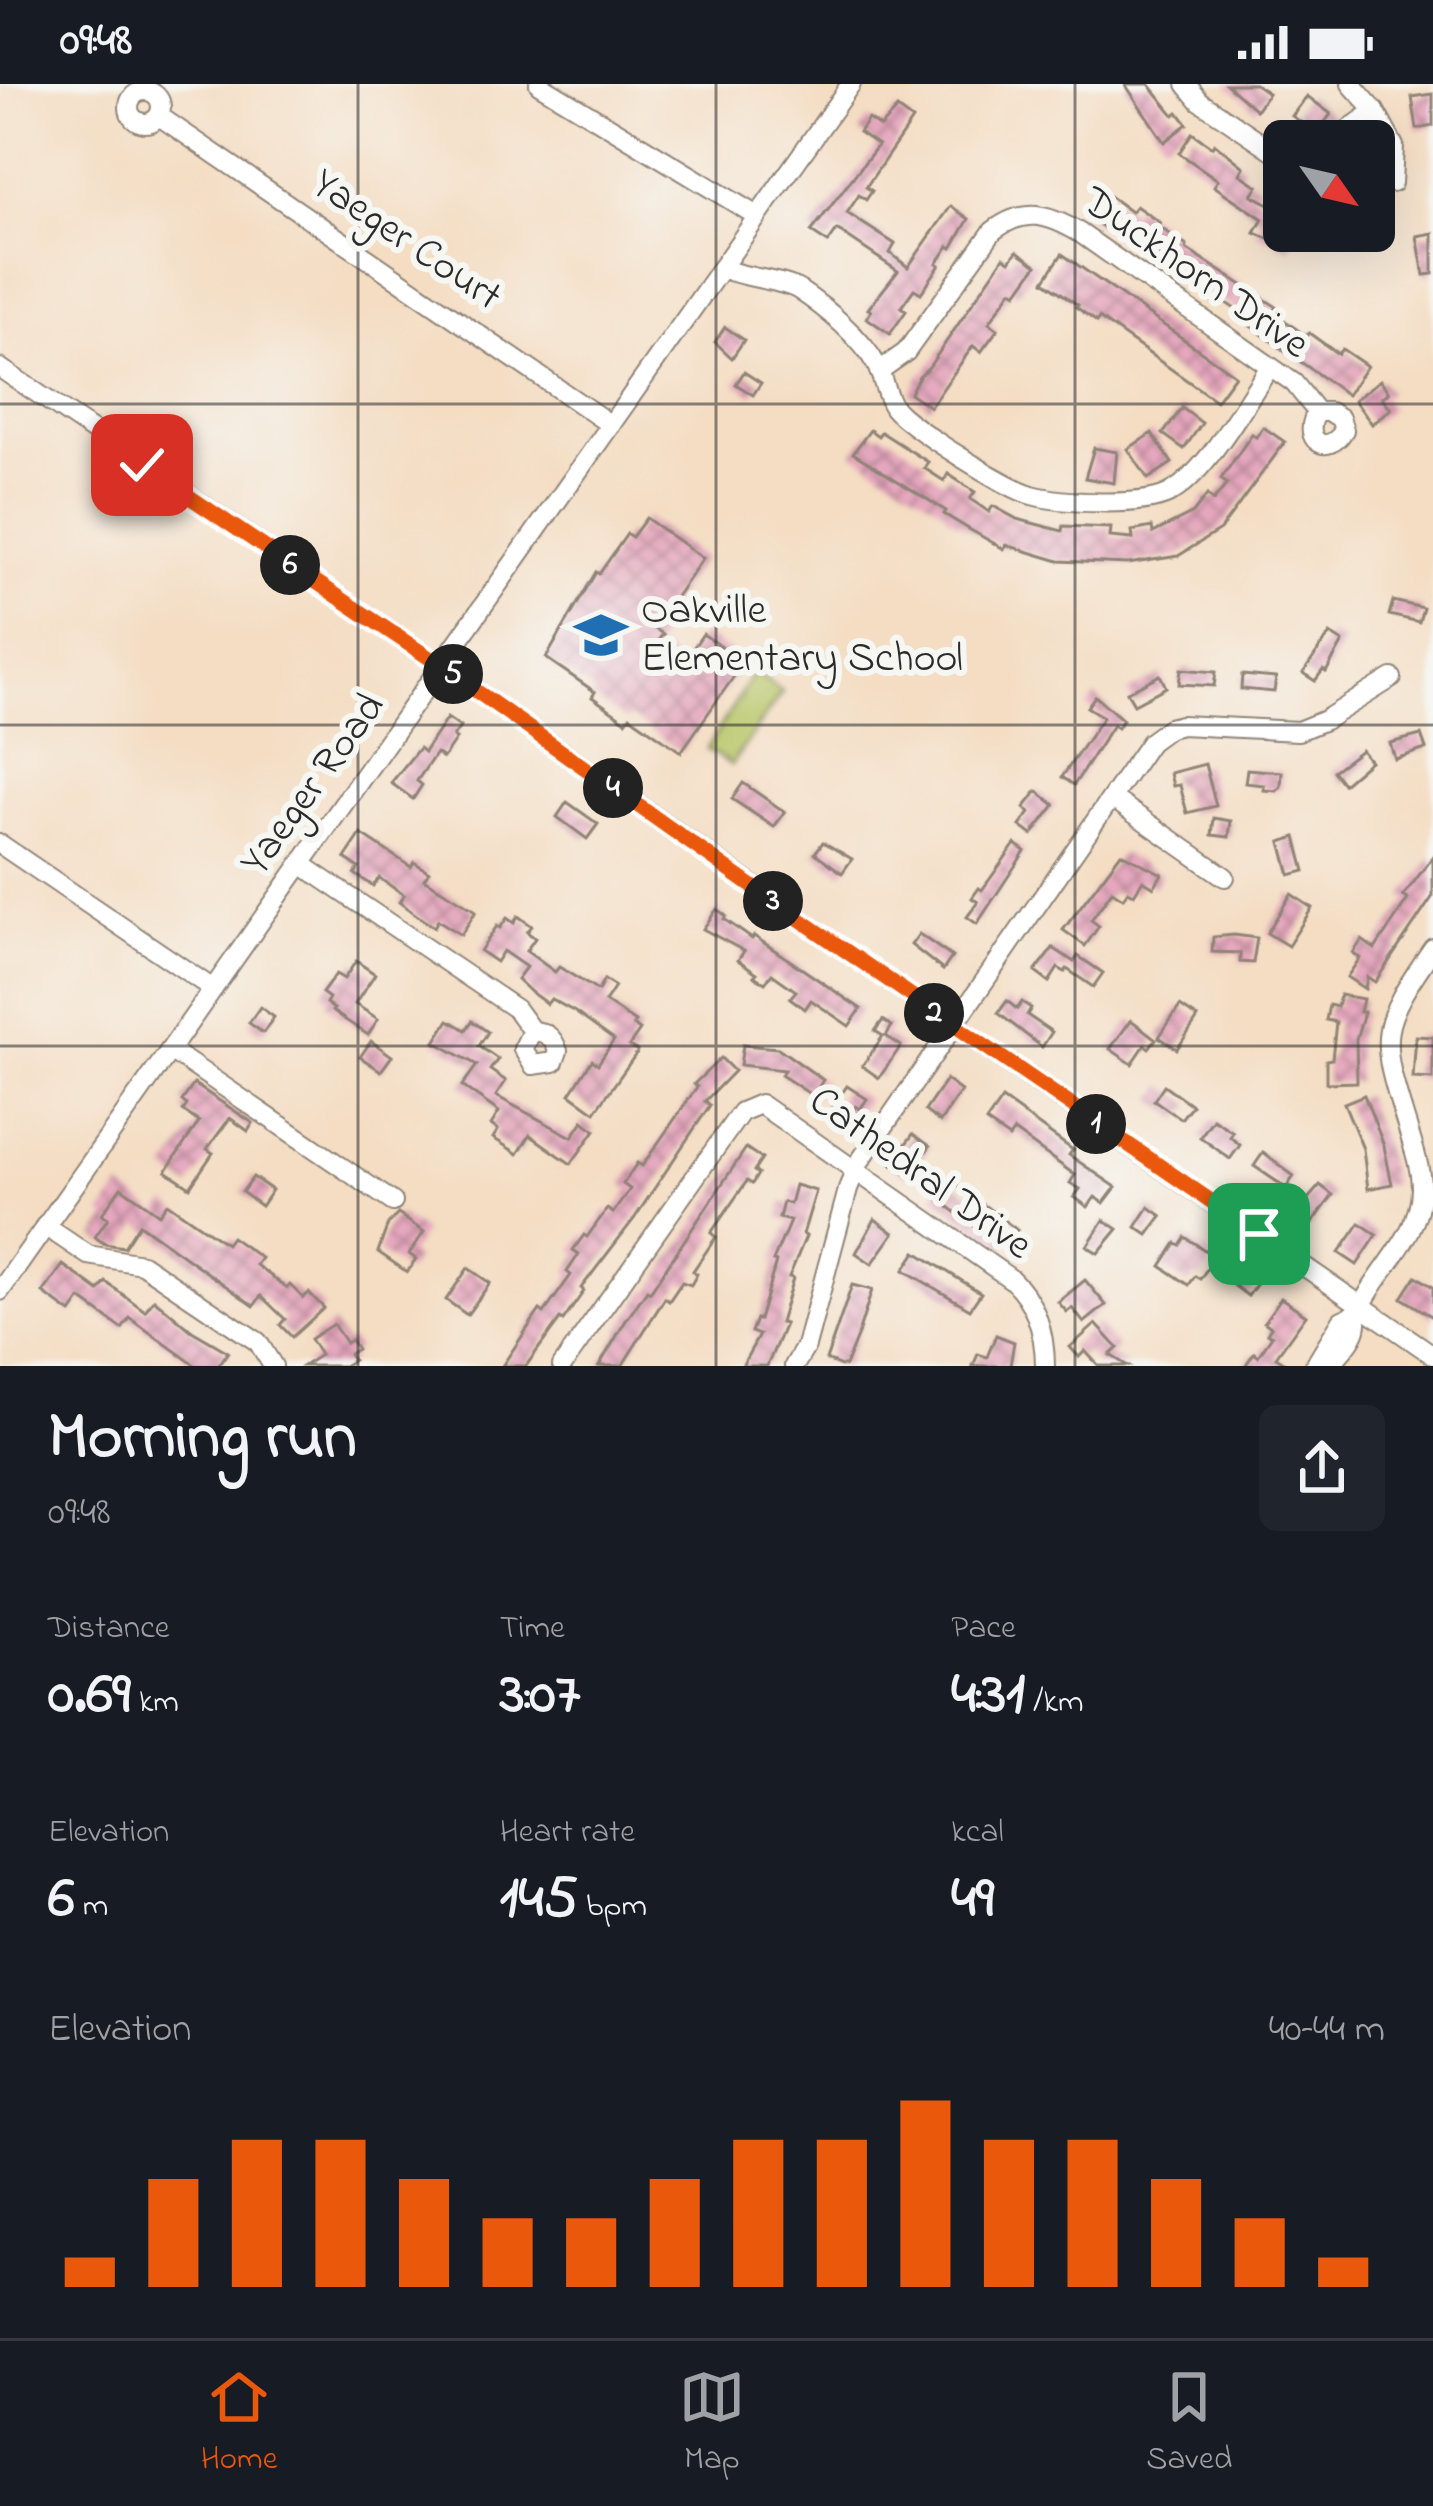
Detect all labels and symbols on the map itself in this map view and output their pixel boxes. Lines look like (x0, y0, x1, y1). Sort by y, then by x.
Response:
north arrow (1263, 120, 1395, 252)
street label: Yaeger Court (299, 155, 513, 327)
street label: Duckhorn Drive (1068, 172, 1321, 375)
pin (91, 414, 193, 516)
pin: 6 (260, 535, 320, 595)
place label: Oakville Elementary School (641, 581, 963, 690)
school or university icon: Oakville Elementary School (572, 606, 630, 664)
pin: 5 (423, 644, 483, 704)
street label: Yaeger Road (227, 681, 401, 889)
pin: 4 (583, 758, 643, 818)
pin: 3 (743, 871, 803, 931)
pin: 2 (904, 983, 964, 1043)
street label: Cathedral Drive (796, 1072, 1045, 1276)
pin: 1 (1066, 1094, 1126, 1154)
pin (1208, 1183, 1310, 1285)

